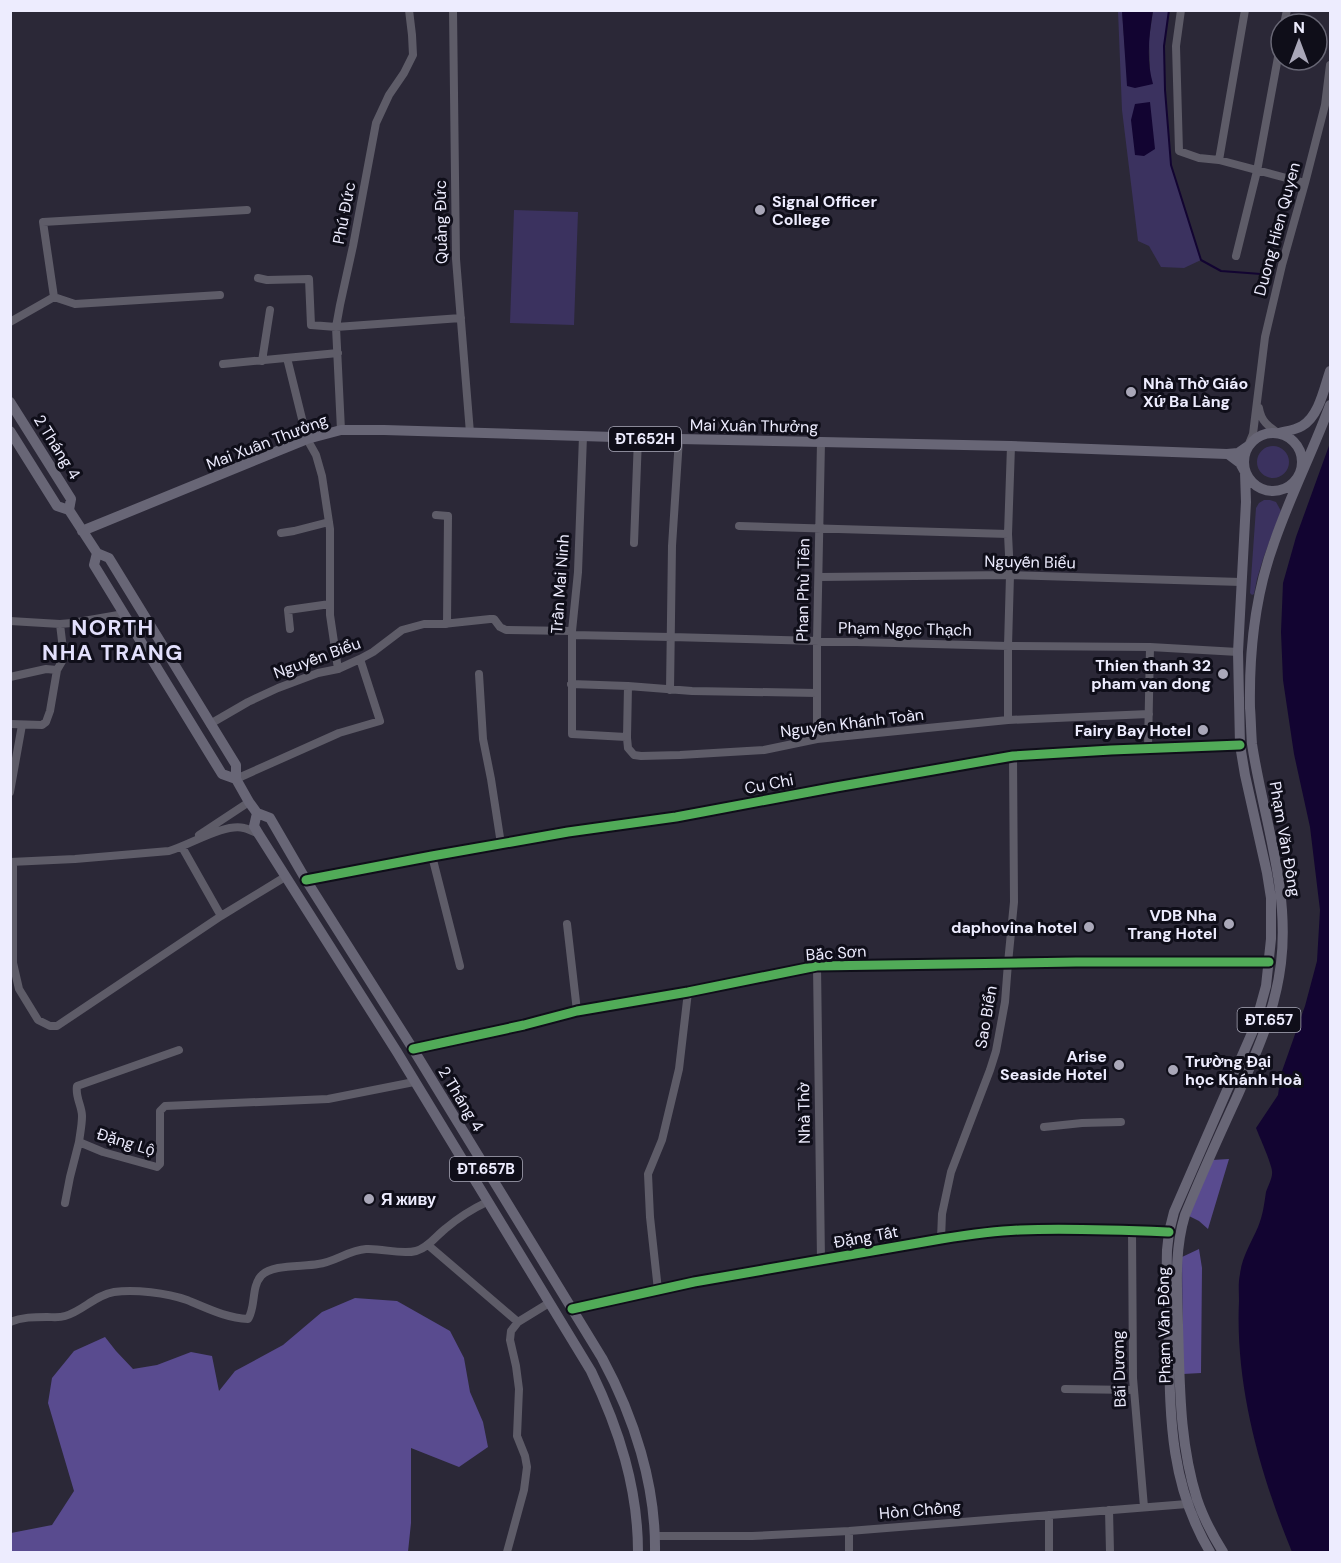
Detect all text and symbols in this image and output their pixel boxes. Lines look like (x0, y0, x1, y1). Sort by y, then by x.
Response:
north arrow (1269, 12, 1329, 72)
text: N (1293, 17, 1305, 38)
street label: Duong Hien Quyen (1249, 160, 1305, 298)
street label: Phú Đức (328, 180, 360, 246)
street label: Quảng Đức (430, 180, 452, 264)
place label: Signal Officer College (772, 191, 877, 230)
marker: Signal Officer College (753, 203, 767, 217)
place label: Nhà Thờ Giáo Xứ Ba Làng (1143, 373, 1248, 412)
marker: Nhà Thờ Giáo Xứ Ba Làng (1124, 385, 1138, 399)
street label: Mai Xuân Thưởng (203, 409, 331, 475)
street label: 2 Tháng 4 (29, 411, 85, 484)
street label: Mai Xuân Thưởng (690, 414, 818, 438)
road number: ĐT.652H (609, 427, 681, 451)
street label: Trần Mai Ninh (546, 534, 574, 634)
street label: Phan Phù Tiên (792, 538, 814, 642)
street label: Nguyễn Biểu (984, 551, 1076, 573)
district label: NORTH NHA TRANG (42, 613, 184, 667)
street label: Phạm Ngọc Thạch (838, 617, 972, 641)
street label: Nguyễn Biểu (270, 633, 364, 683)
place label: Thien thanh 32 pham van dong (1091, 655, 1211, 694)
marker: Thien thanh 32 pham van dong (1216, 667, 1230, 681)
street label: Nguyễn Khánh Toàn (779, 704, 925, 742)
place label: Fairy Bay Hotel (1075, 720, 1191, 741)
marker: Fairy Bay Hotel (1196, 723, 1210, 737)
street label: Cu Chi (743, 769, 795, 799)
street label: Phạm Văn Đồng (1265, 780, 1305, 898)
place label: VDB Nha Trang Hotel (1128, 905, 1217, 944)
place label: daphovina hotel (951, 917, 1077, 938)
marker: VDB Nha Trang Hotel (1222, 917, 1236, 931)
marker: daphovina hotel (1082, 920, 1096, 934)
street label: Bắc Sơn (805, 940, 867, 966)
street label: Sao Biển (970, 984, 1002, 1050)
road number: ĐT.657 (1238, 1008, 1300, 1032)
place label: Arise Seaside Hotel (1000, 1046, 1107, 1085)
place label: Trường Đại học Khánh Hoà (1185, 1051, 1302, 1090)
marker: Arise Seaside Hotel (1112, 1058, 1126, 1072)
street label: 2 Tháng 4 (433, 1063, 489, 1136)
marker: Trường Đại học Khánh Hoà (1166, 1063, 1180, 1077)
street label: Nhà Thờ (793, 1081, 815, 1144)
street label: Đặng Lộ (94, 1123, 158, 1161)
road number: ĐT.657B (450, 1157, 522, 1181)
place label: Я живу (381, 1189, 436, 1210)
marker: Я живу (362, 1192, 376, 1206)
street label: Đặng Tất (832, 1221, 900, 1253)
street label: Phạm Văn Đồng (1152, 1266, 1176, 1384)
street label: Bãi Dương (1107, 1330, 1131, 1408)
street label: Hòn Chồng (878, 1496, 962, 1524)

